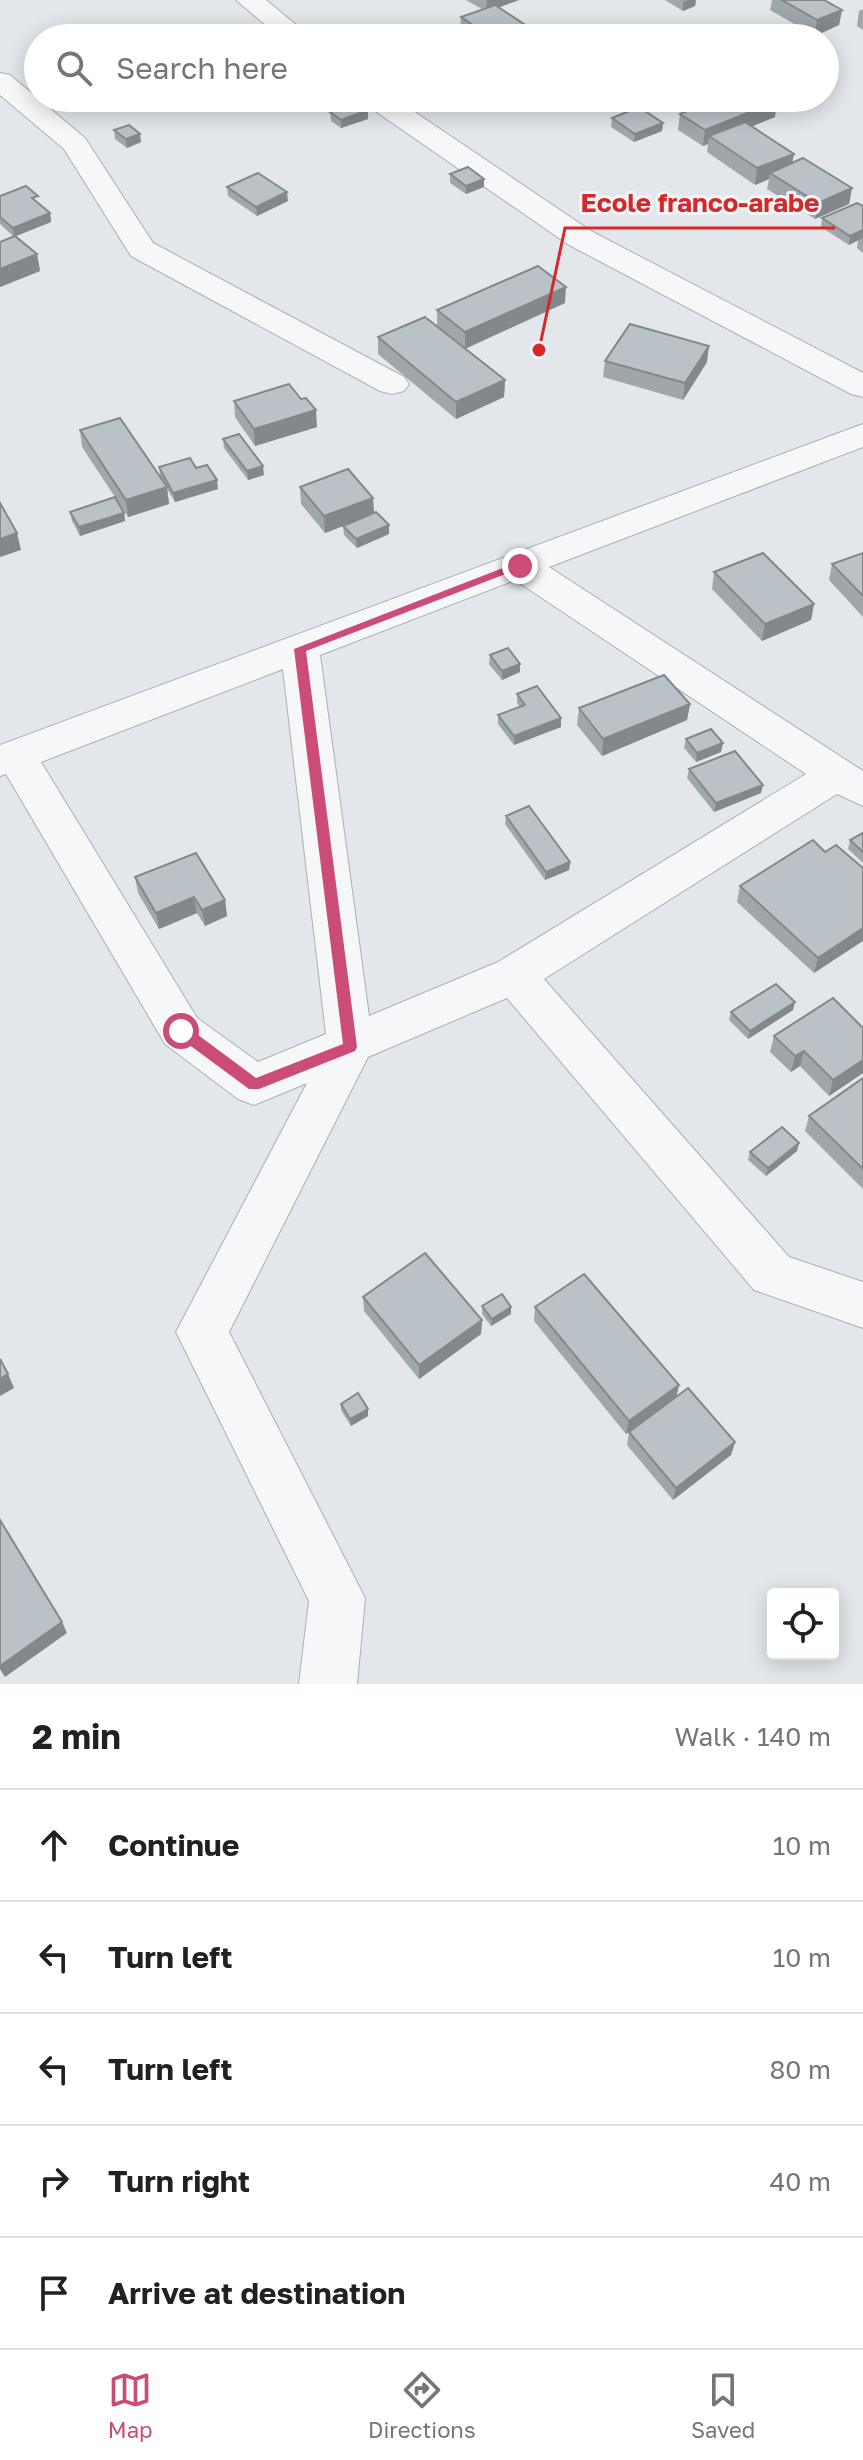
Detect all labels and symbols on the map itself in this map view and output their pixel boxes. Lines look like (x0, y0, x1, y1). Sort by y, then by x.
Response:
callout: Ecole franco-arabe (565, 178, 835, 228)
text: Ecole franco-arabe (581, 187, 819, 218)
route end (502, 548, 538, 584)
route start (163, 1013, 199, 1049)

